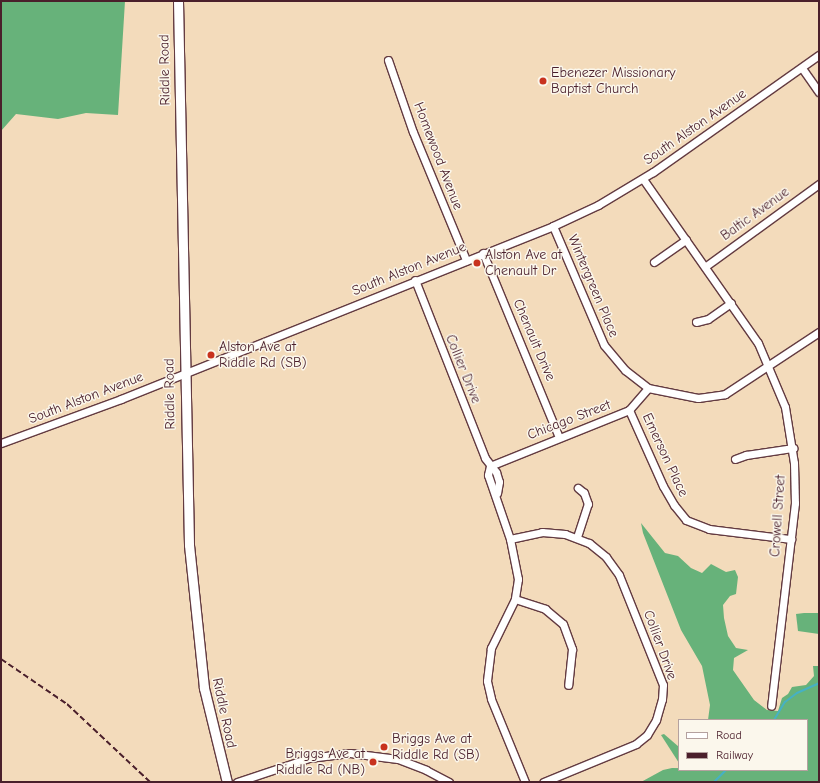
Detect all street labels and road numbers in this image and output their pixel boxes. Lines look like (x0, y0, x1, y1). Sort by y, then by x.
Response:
street label: Riddle Road (156, 34, 174, 106)
street label: South Alston Avenue (640, 85, 750, 169)
street label: Homewood Avenue (410, 100, 466, 212)
street label: Baltic Avenue (718, 184, 792, 244)
street label: Wintergreen Place (564, 232, 622, 340)
street label: South Alston Avenue (350, 238, 468, 300)
street label: Chenault Drive (509, 297, 559, 383)
street label: Collier Drive (442, 332, 484, 406)
street label: Riddle Road (161, 358, 179, 430)
street label: South Alston Avenue (26, 368, 146, 428)
street label: Chicago Street (525, 396, 613, 444)
street label: Emerson Place (638, 411, 692, 499)
street label: Crowell Street (767, 474, 789, 558)
street label: Collier Drive (640, 608, 680, 682)
street label: Riddle Road (208, 676, 240, 750)

